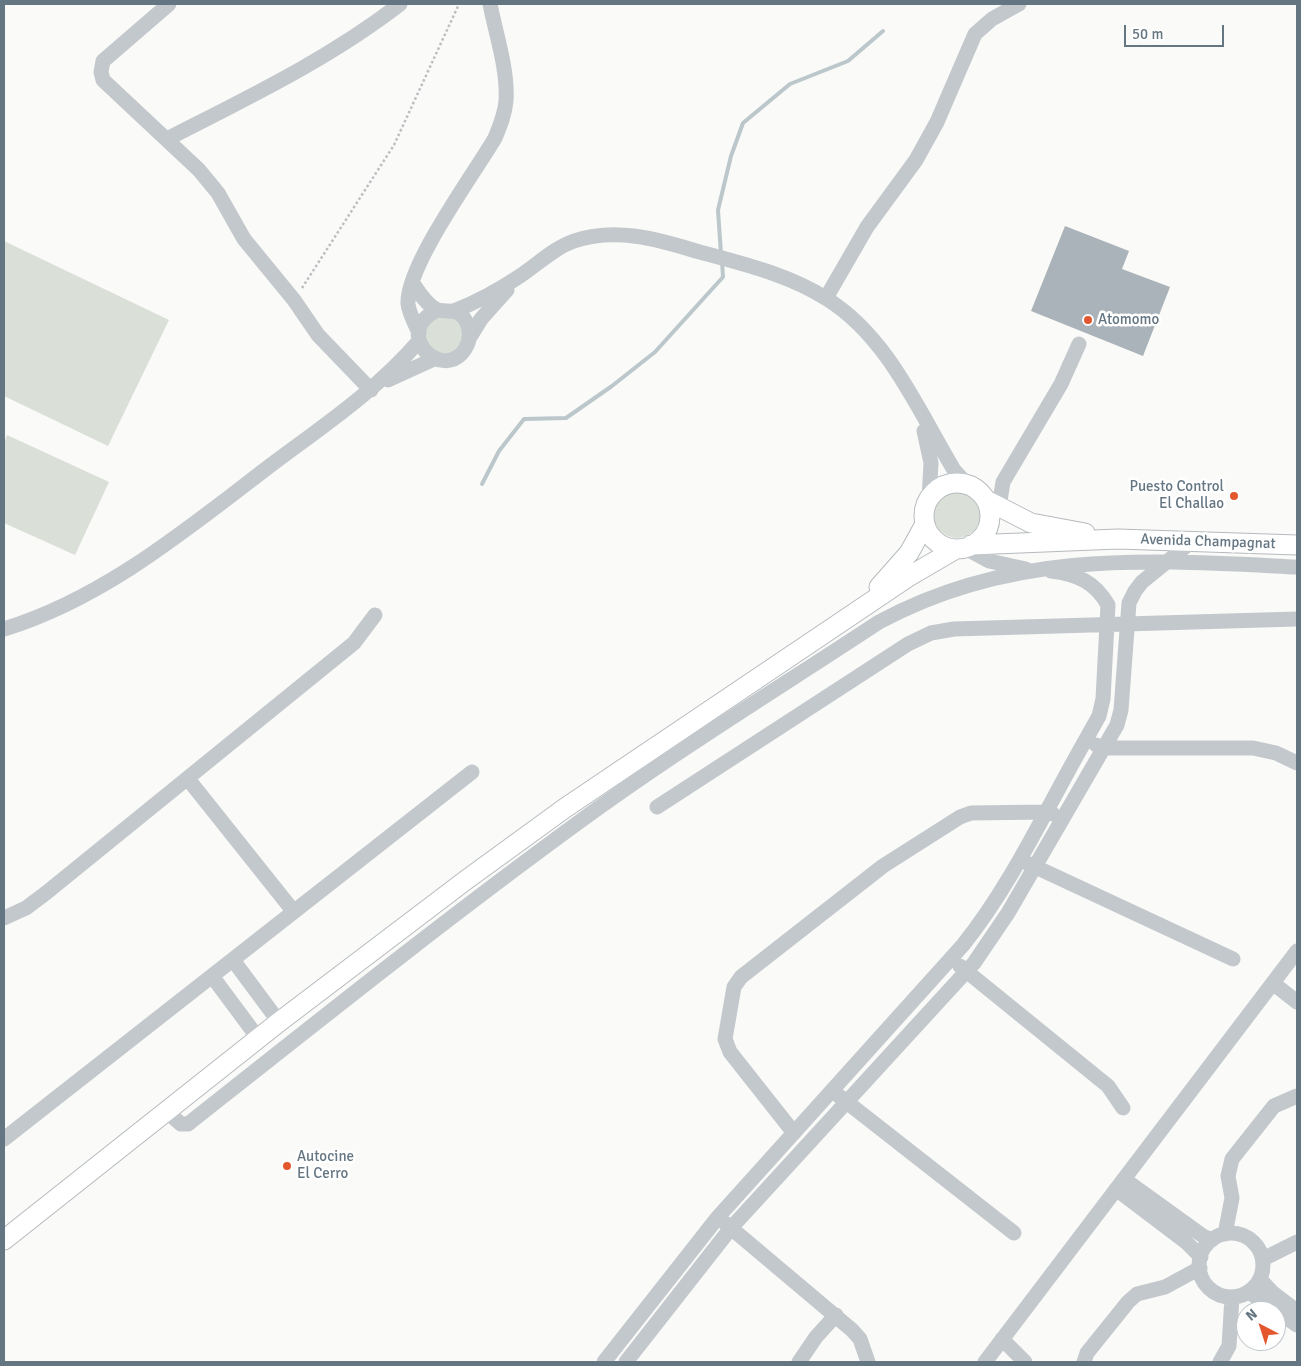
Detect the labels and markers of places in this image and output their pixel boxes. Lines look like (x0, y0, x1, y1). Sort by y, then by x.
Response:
place label: Atomomo (1098, 311, 1159, 329)
marker: Atomomo (1082, 314, 1094, 326)
place label: Puesto Control El Challao (1130, 478, 1224, 513)
marker: Puesto Control El Challao (1228, 490, 1240, 502)
place label: Autocine El Cerro (297, 1148, 354, 1183)
marker: Autocine El Cerro (281, 1160, 293, 1172)

